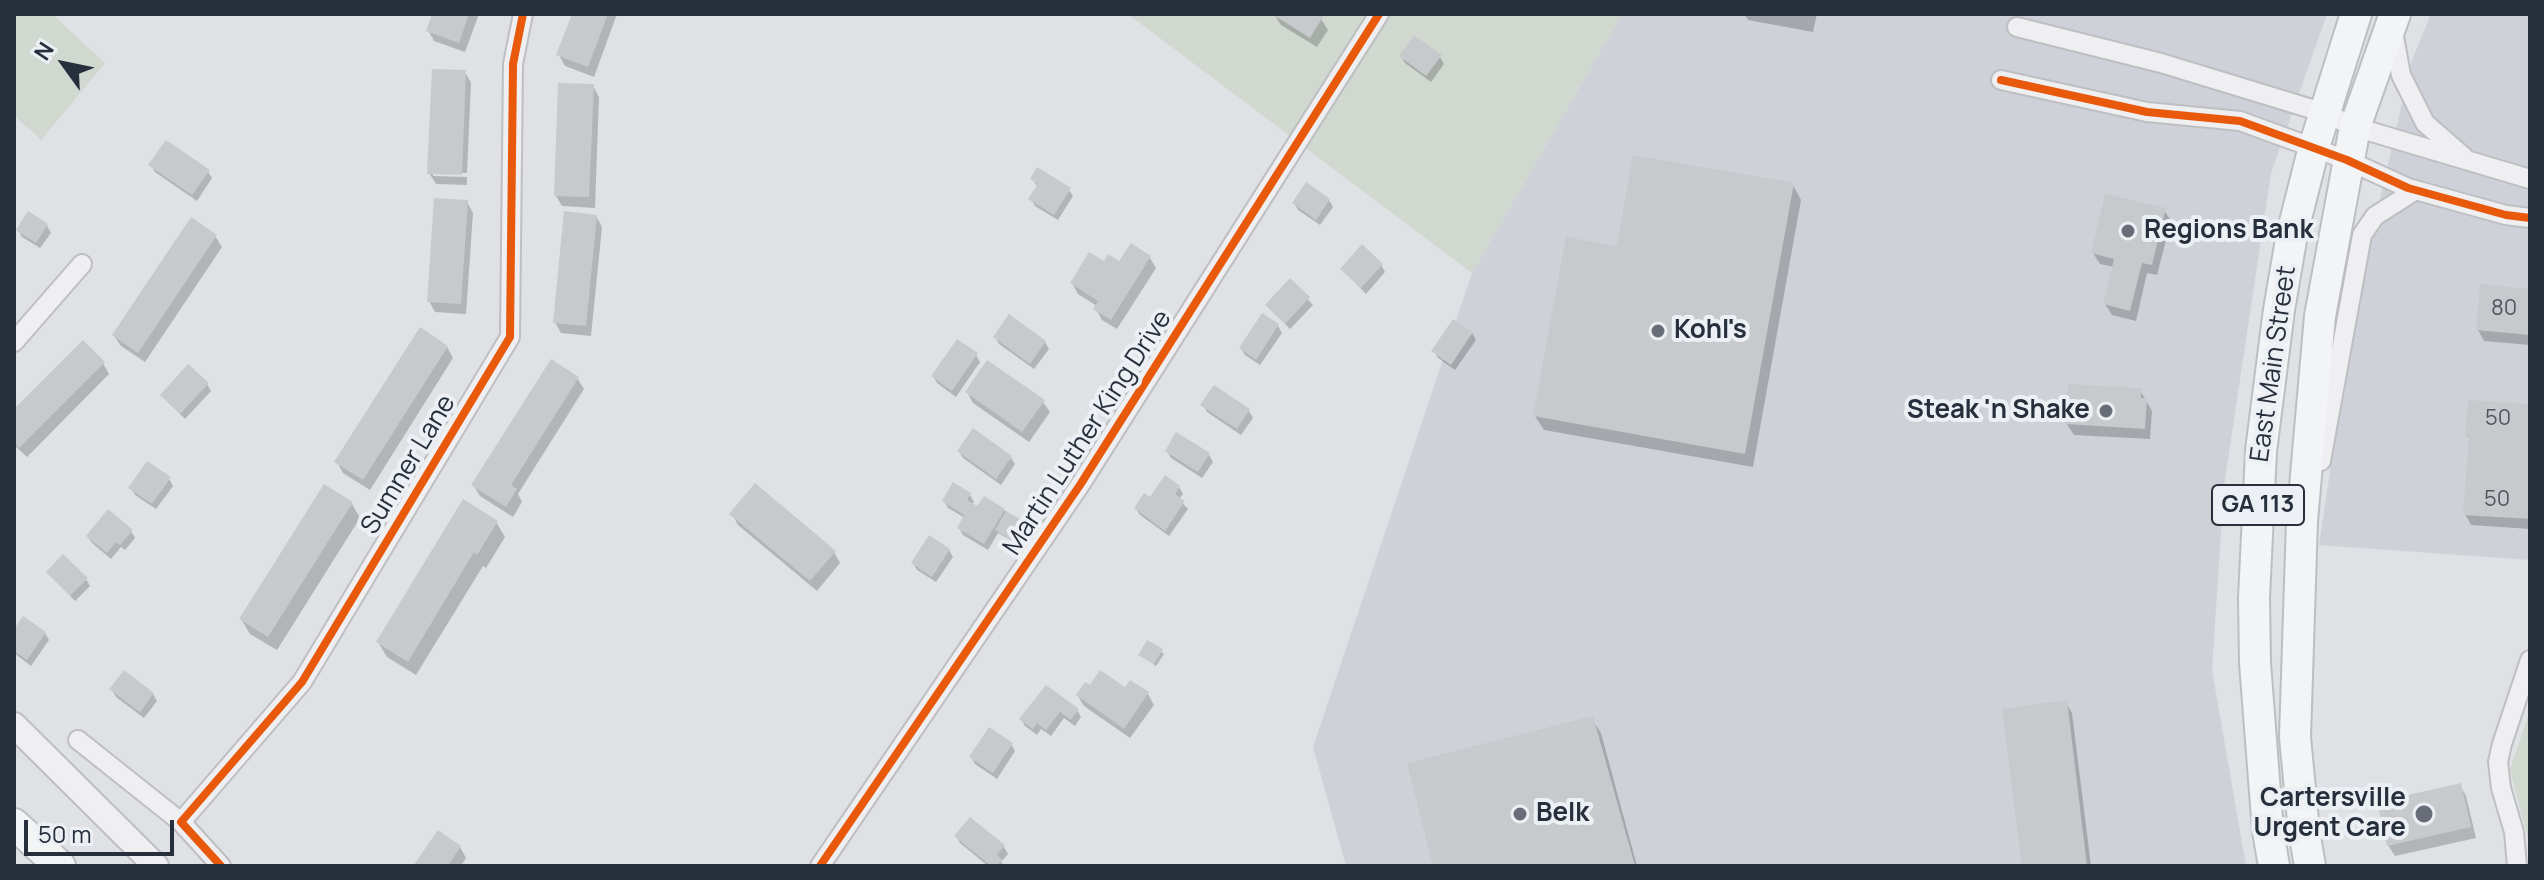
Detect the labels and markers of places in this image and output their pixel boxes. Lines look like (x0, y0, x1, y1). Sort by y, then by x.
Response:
place label: Regions Bank (2144, 215, 2313, 247)
marker: Regions Bank (2119, 222, 2137, 240)
place label: Kohl's (1674, 315, 1747, 347)
marker: Kohl's (1649, 322, 1667, 340)
place label: Steak 'n Shake (1907, 395, 2090, 427)
marker: Steak 'n Shake (2097, 402, 2115, 420)
place label: Cartersville Urgent Care (2253, 783, 2406, 844)
place label: Belk (1536, 798, 1589, 830)
marker: Cartersville Urgent Care (2413, 803, 2435, 825)
marker: Belk (1511, 805, 1529, 823)

